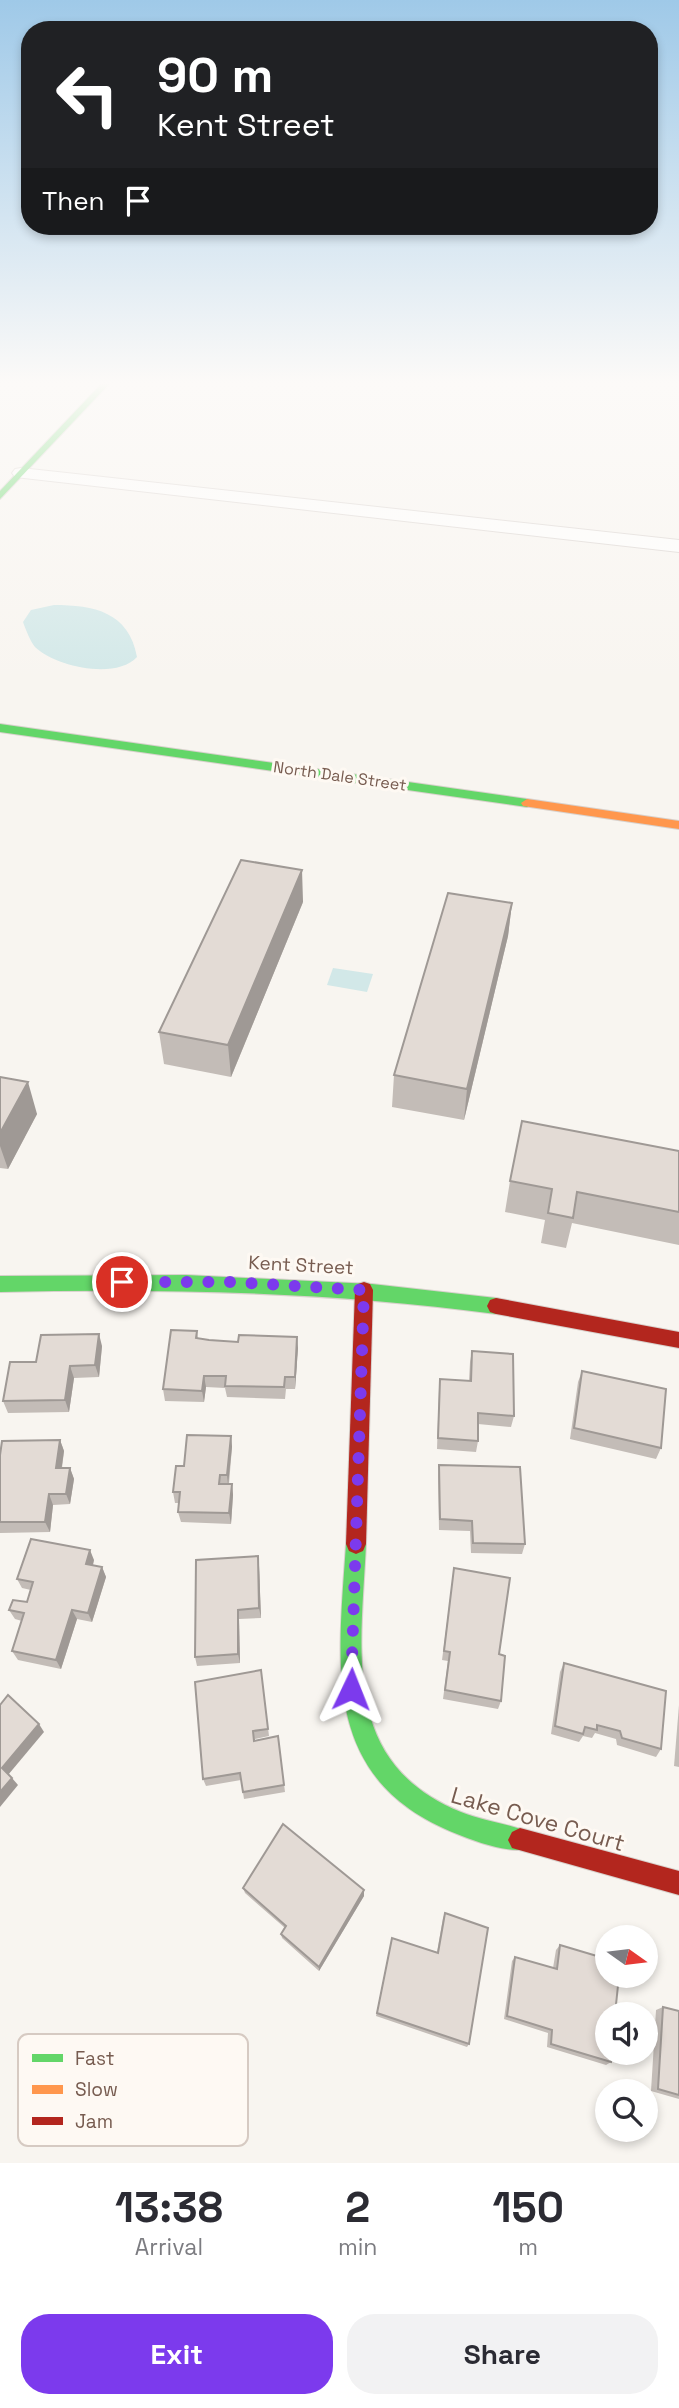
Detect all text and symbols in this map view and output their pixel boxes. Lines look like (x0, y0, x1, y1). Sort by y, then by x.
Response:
text: 90 m (157, 44, 273, 106)
icon: left (42, 49, 133, 140)
text: Kent Street (157, 105, 335, 145)
icon: arrive (119, 182, 157, 220)
text: Then (42, 184, 105, 218)
street label: North Dale Street (272, 756, 408, 796)
street label: Kent Street (248, 1250, 354, 1280)
pin (92, 1252, 152, 1312)
icon: arrive (103, 1263, 141, 1301)
position arrow (314, 1652, 388, 1726)
street label: Lake Cove Court (448, 1780, 628, 1858)
north arrow (595, 1925, 658, 1988)
map controls (595, 1925, 658, 2142)
button: sound (595, 2002, 658, 2065)
legend (18, 2034, 248, 2146)
text: Fast (75, 2046, 115, 2071)
text: Slow (75, 2077, 118, 2102)
button: search (595, 2079, 658, 2142)
text: Jam (75, 2109, 113, 2134)
text: 13:38 (115, 2181, 223, 2234)
text: 2 (345, 2181, 370, 2234)
text: 150 (492, 2181, 564, 2234)
text: Arrival (135, 2232, 203, 2262)
text: min (338, 2232, 377, 2262)
text: m (518, 2232, 538, 2262)
button: Exit (21, 2314, 333, 2394)
button: Share (347, 2314, 658, 2394)

